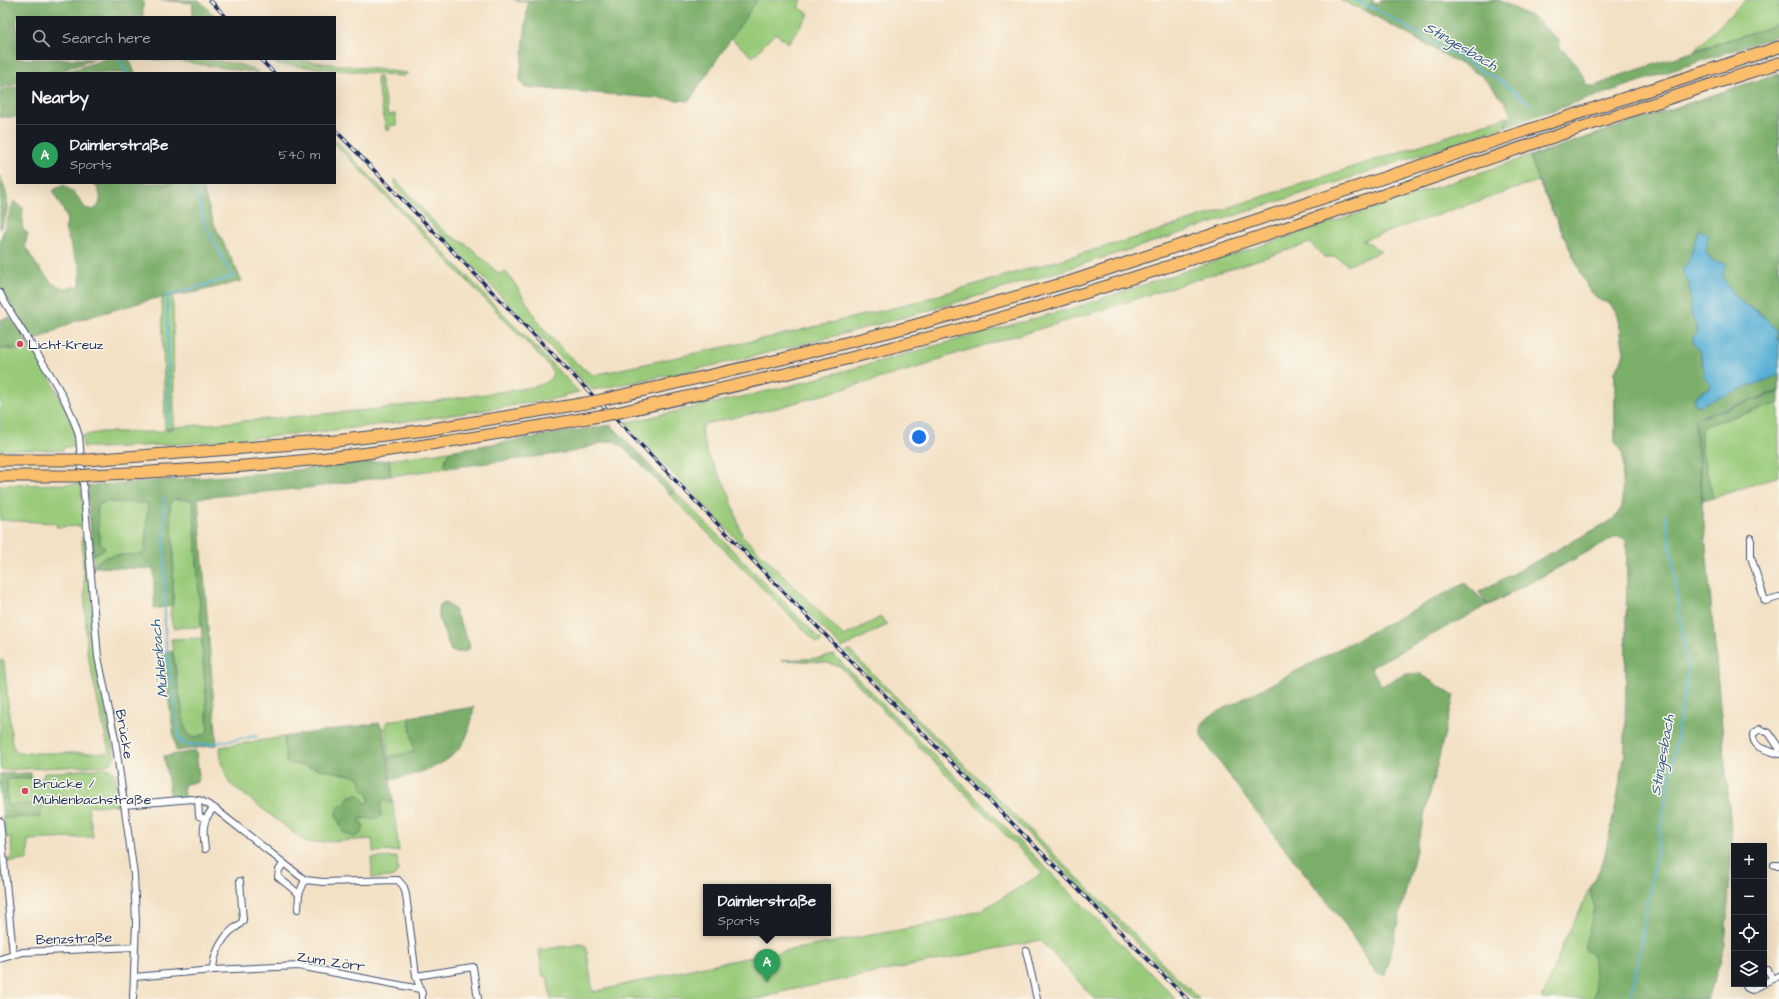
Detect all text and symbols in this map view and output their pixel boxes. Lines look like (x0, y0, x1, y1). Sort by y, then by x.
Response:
search box (16, 16, 336, 60)
water label: Stingesbach (1420, 17, 1502, 77)
icon: search (30, 27, 52, 49)
text: Search here (62, 28, 151, 49)
text: Nearby (32, 86, 89, 110)
text: Daimlerstraße (70, 135, 168, 156)
text: A (41, 146, 49, 164)
text: 540 m (278, 146, 320, 164)
text: Sports (70, 156, 112, 174)
place label: Licht-Kreuz (28, 335, 103, 355)
marker: Licht-Kreuz (15, 339, 25, 349)
your location (909, 427, 929, 447)
water label: Mühlenbach (145, 618, 174, 699)
street label: Brücke (110, 708, 138, 761)
water label: Stingesbach (1645, 712, 1681, 797)
place label: Brücke / Mühlenbachstraße (33, 774, 152, 810)
marker: Brücke / Mühlenbachstraße (20, 786, 30, 796)
map controls (1731, 843, 1767, 987)
button: + (1731, 843, 1767, 879)
button: − (1731, 879, 1767, 915)
popup (703, 884, 831, 936)
text: Daimlerstraße (718, 891, 816, 912)
text: Sports (718, 912, 760, 930)
button: locate (1731, 915, 1767, 951)
street label: Benzstraße (35, 928, 113, 950)
street label: Zum Zörr (295, 947, 367, 977)
pin: A (754, 949, 780, 982)
button: layers (1731, 951, 1767, 987)

